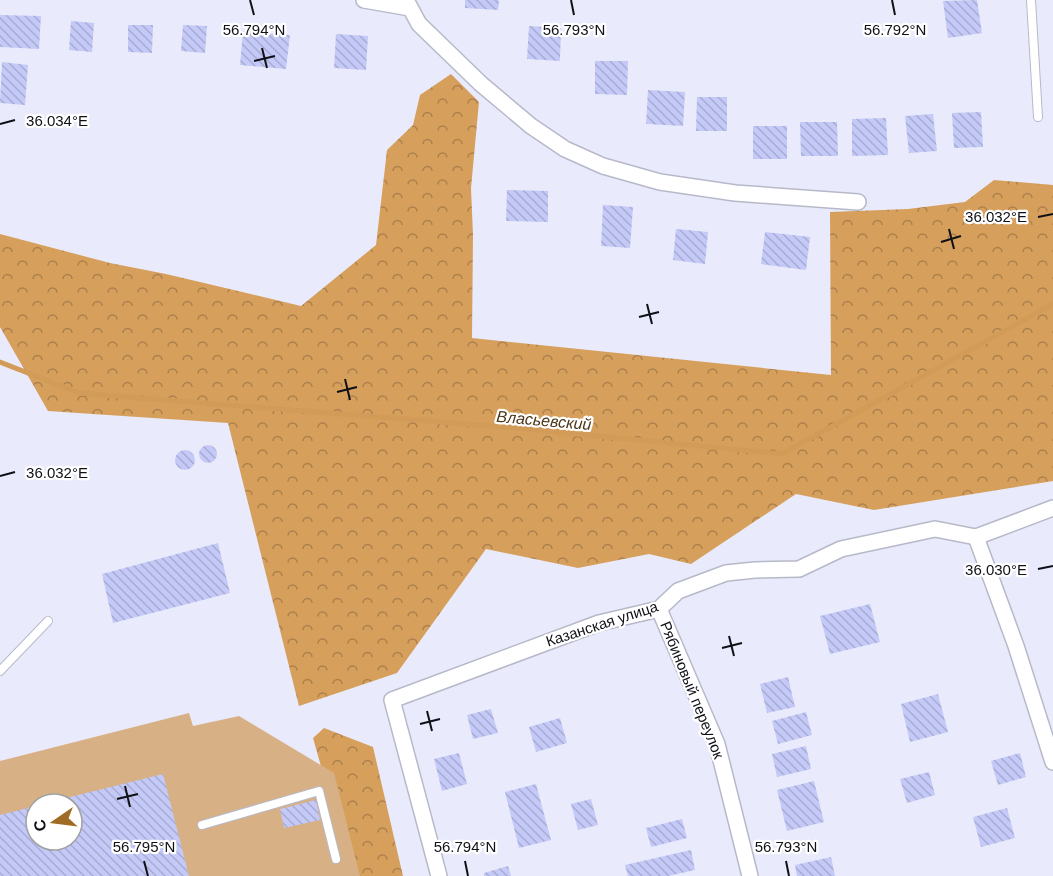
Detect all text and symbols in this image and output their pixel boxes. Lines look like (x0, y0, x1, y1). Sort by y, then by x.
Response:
text: 56.794°N (223, 21, 285, 38)
text: 56.793°N (543, 21, 605, 38)
text: 56.792°N (864, 21, 926, 38)
text: 36.034°E (26, 112, 88, 129)
text: 36.032°E (965, 208, 1027, 225)
water label: Власьевский (496, 408, 592, 433)
text: 36.032°E (26, 464, 88, 481)
text: 36.030°E (965, 561, 1027, 578)
street label: Казанская улица (544, 597, 661, 650)
street label: Рябиновый переулок (657, 619, 728, 761)
north arrow (24, 792, 84, 852)
text: С (30, 817, 50, 833)
text: 56.795°N (113, 838, 175, 855)
text: 56.794°N (434, 838, 496, 855)
text: 56.793°N (755, 838, 817, 855)

